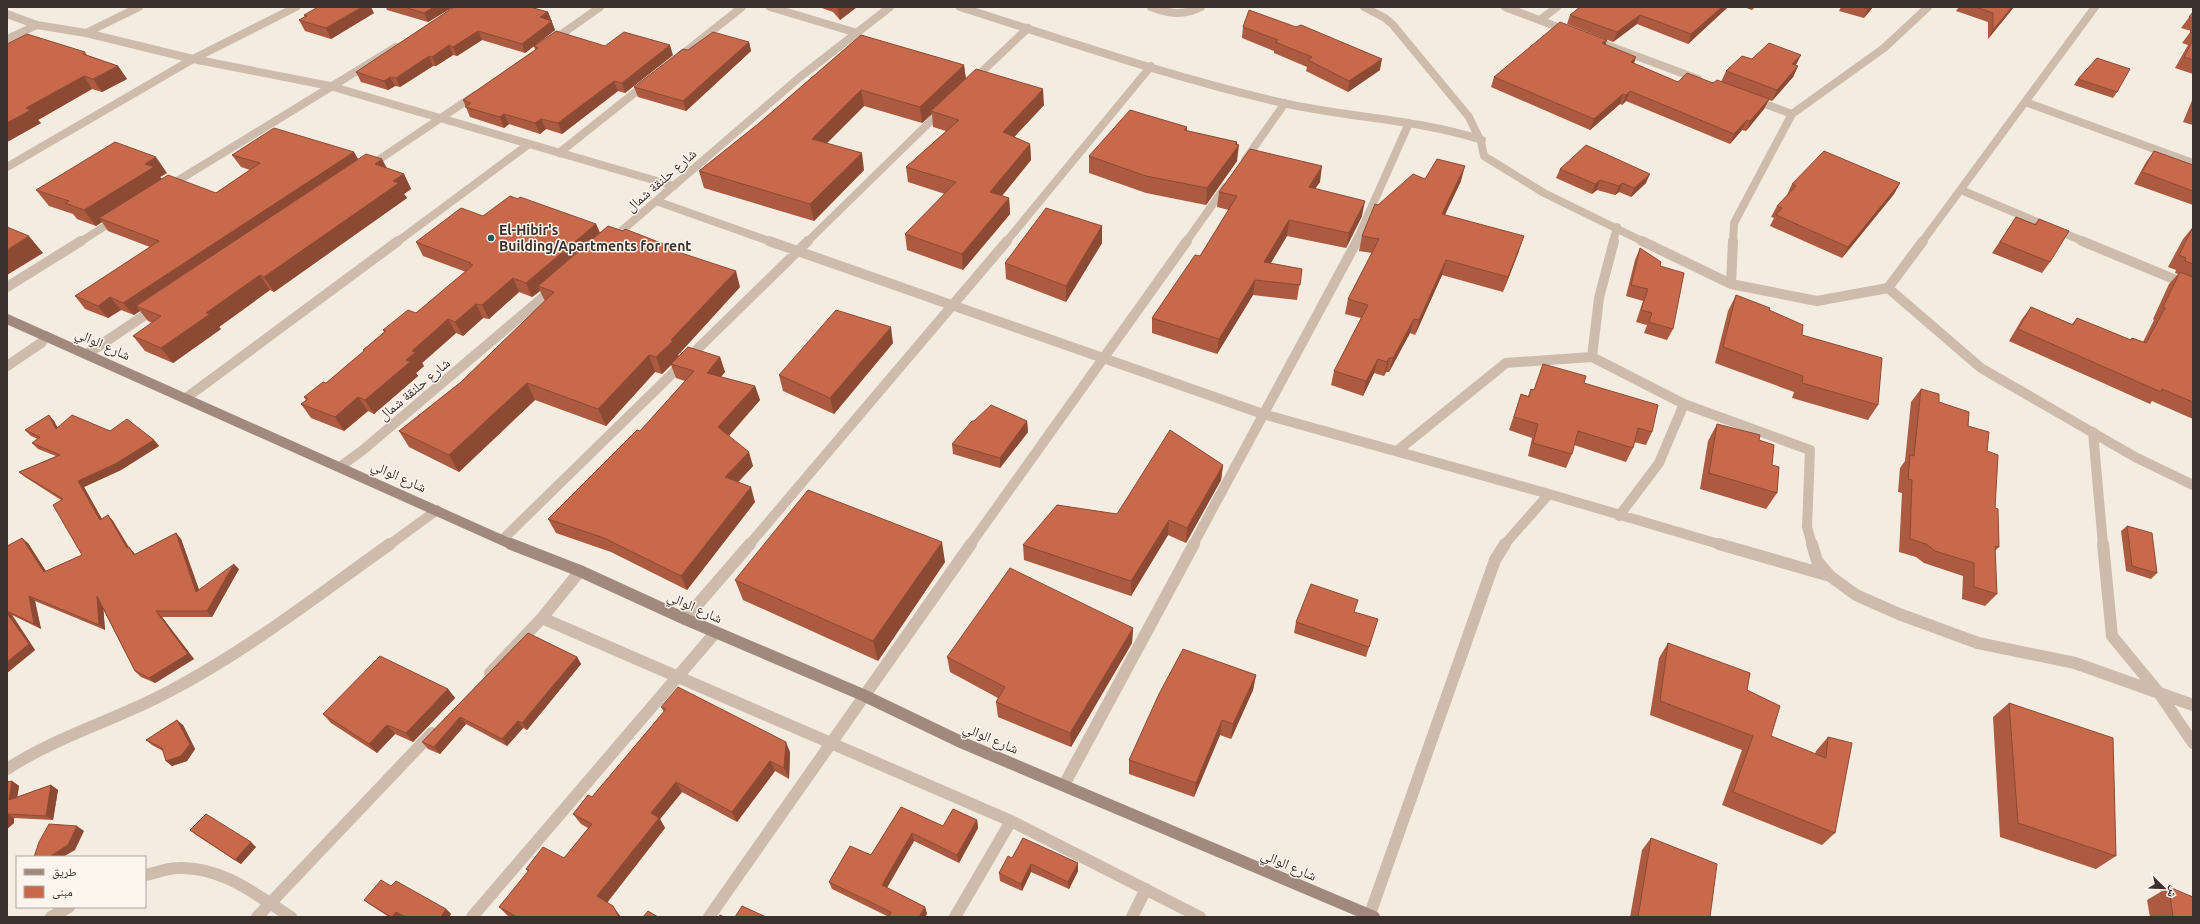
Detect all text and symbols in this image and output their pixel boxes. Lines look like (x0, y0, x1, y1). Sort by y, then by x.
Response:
street label: شارع حلنقة شمال (623, 145, 701, 216)
place label: El-Hibir's Building/Apartments for rent (499, 222, 691, 254)
marker: El-Hibir's Building/Apartments for rent (486, 233, 496, 243)
street label: شارع الوالي (72, 325, 133, 366)
street label: شارع حلنقة شمال (375, 355, 454, 425)
street label: شارع الوالي (368, 457, 429, 498)
street label: شارع الوالي (664, 588, 725, 629)
street label: شارع الوالي (960, 719, 1021, 760)
street label: شارع الوالي (1258, 846, 1319, 887)
legend (16, 856, 146, 908)
text: طريق (52, 865, 77, 879)
north arrow (2144, 868, 2184, 908)
text: ش (2163, 883, 2181, 900)
text: مبنى (52, 885, 73, 899)

